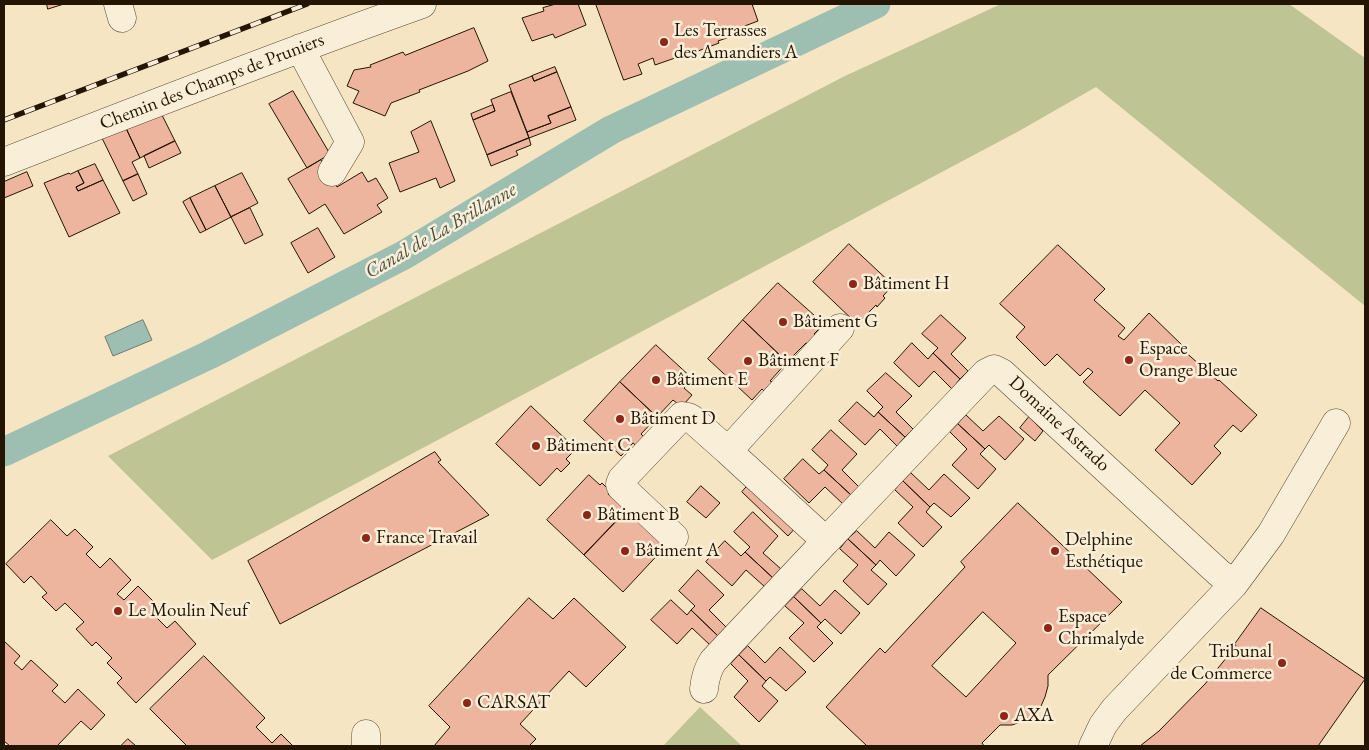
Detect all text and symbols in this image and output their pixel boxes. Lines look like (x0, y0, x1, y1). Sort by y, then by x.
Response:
place label: Les Terrasses des Amandiers A (674, 20, 798, 64)
street label: Chemin des Champs de Pruniers (97, 29, 327, 135)
marker: Les Terrasses des Amandiers A (658, 36, 670, 48)
water label: Canal de La Brillanne (361, 178, 521, 284)
place label: Bâtiment H (863, 273, 950, 295)
marker: Bâtiment H (847, 278, 859, 290)
place label: Bâtiment G (793, 311, 878, 333)
marker: Bâtiment G (777, 316, 789, 328)
place label: Espace Orange Bleue (1139, 338, 1237, 382)
place label: Bâtiment F (758, 350, 839, 372)
marker: Espace Orange Bleue (1123, 354, 1135, 366)
marker: Bâtiment F (742, 355, 754, 367)
place label: Bâtiment E (666, 369, 748, 391)
street label: Domaine Astrado (1004, 371, 1114, 477)
marker: Bâtiment E (650, 374, 662, 386)
place label: Bâtiment D (630, 408, 716, 430)
marker: Bâtiment D (614, 413, 626, 425)
place label: Bâtiment C (546, 435, 631, 457)
marker: Bâtiment C (530, 440, 542, 452)
place label: Bâtiment B (597, 504, 679, 526)
marker: Bâtiment B (581, 509, 593, 521)
place label: France Travail (376, 527, 477, 549)
place label: Delphine Esthétique (1065, 529, 1143, 573)
marker: France Travail (360, 532, 372, 544)
place label: Bâtiment A (635, 540, 719, 562)
marker: Bâtiment A (619, 545, 631, 557)
marker: Delphine Esthétique (1049, 545, 1061, 557)
place label: Le Moulin Neuf (128, 600, 248, 622)
marker: Le Moulin Neuf (112, 605, 124, 617)
place label: Espace Chrimalyde (1058, 606, 1144, 650)
marker: Espace Chrimalyde (1042, 622, 1054, 634)
place label: Tribunal de Commerce (1170, 641, 1272, 685)
marker: Tribunal de Commerce (1276, 657, 1288, 669)
place label: CARSAT (477, 692, 550, 714)
marker: CARSAT (461, 697, 473, 709)
place label: AXA (1014, 705, 1054, 727)
marker: AXA (998, 710, 1010, 722)

